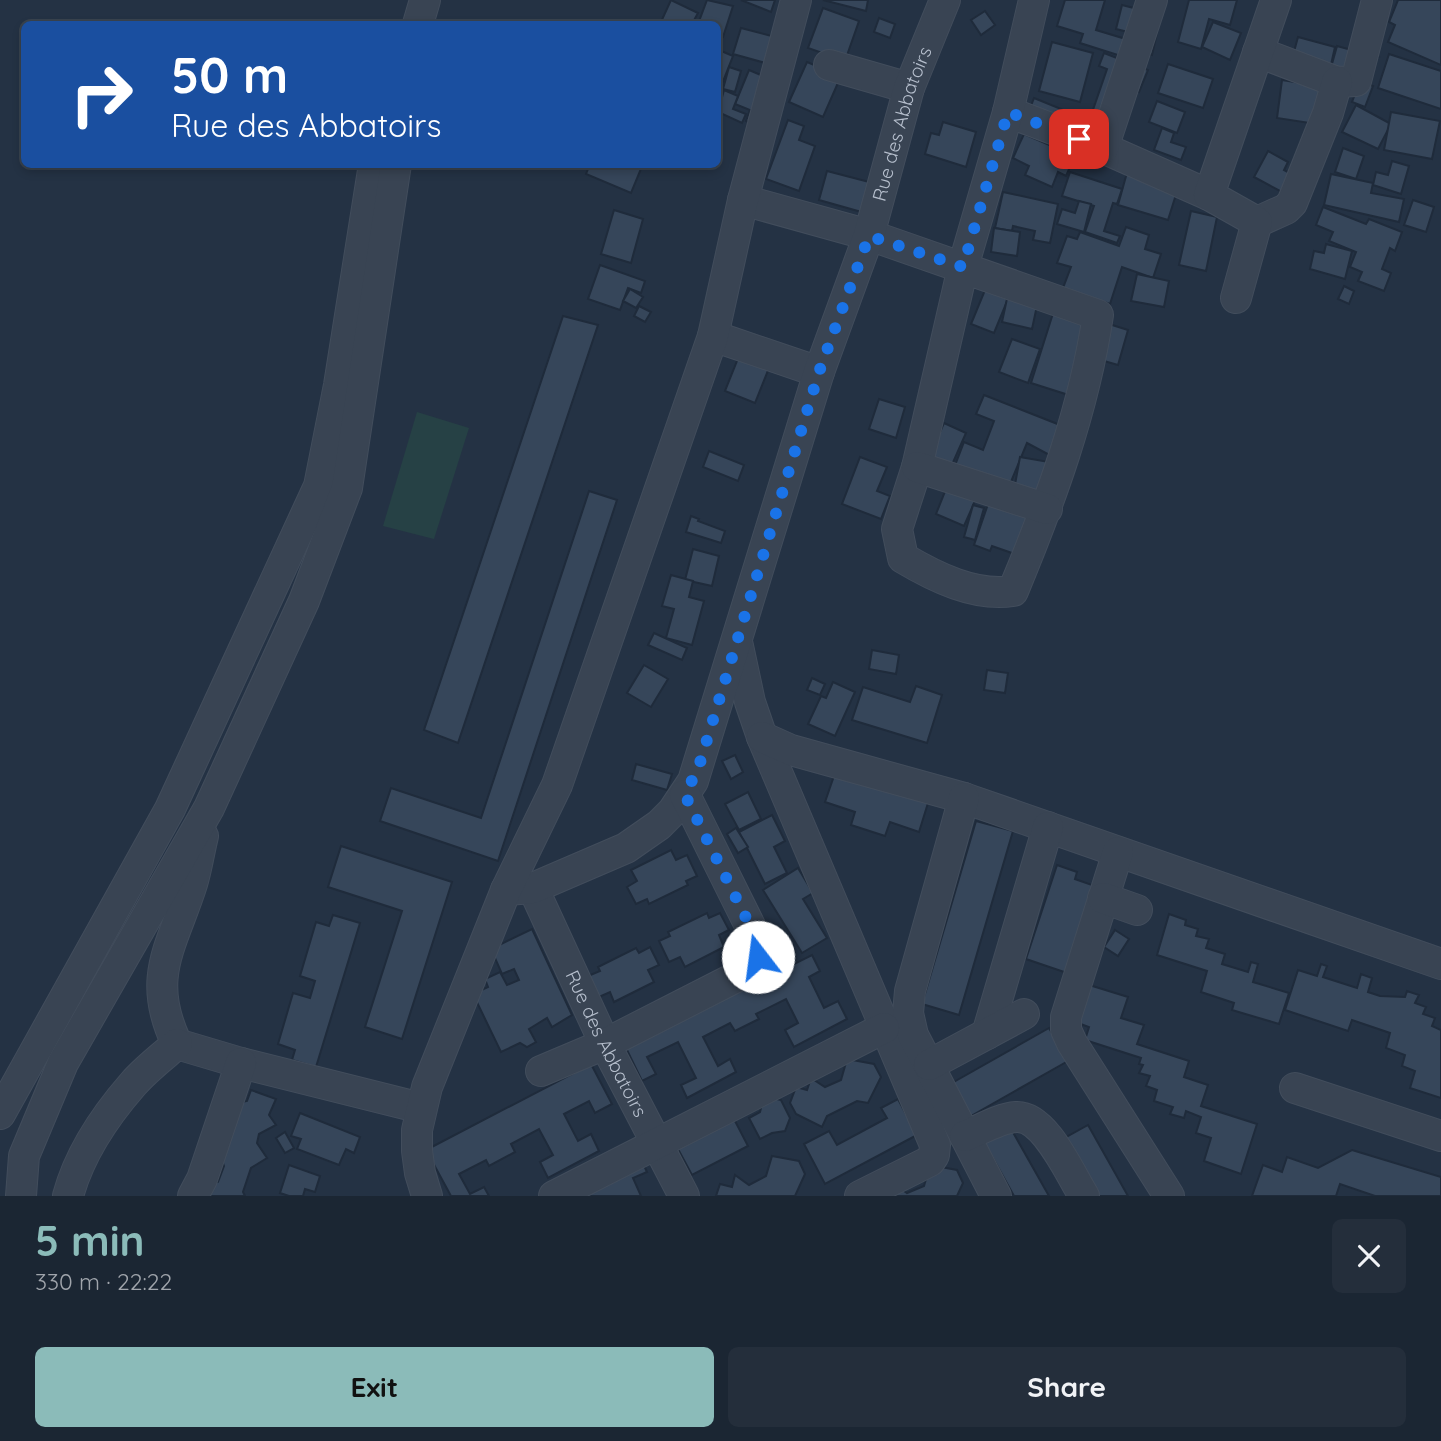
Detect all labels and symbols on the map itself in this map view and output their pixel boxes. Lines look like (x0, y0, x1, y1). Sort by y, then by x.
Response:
street label: Rue des Abbatoirs (867, 43, 937, 204)
pin (1049, 109, 1109, 169)
position arrow (721, 920, 795, 994)
street label: Rue des Abbatoirs (561, 966, 653, 1121)

